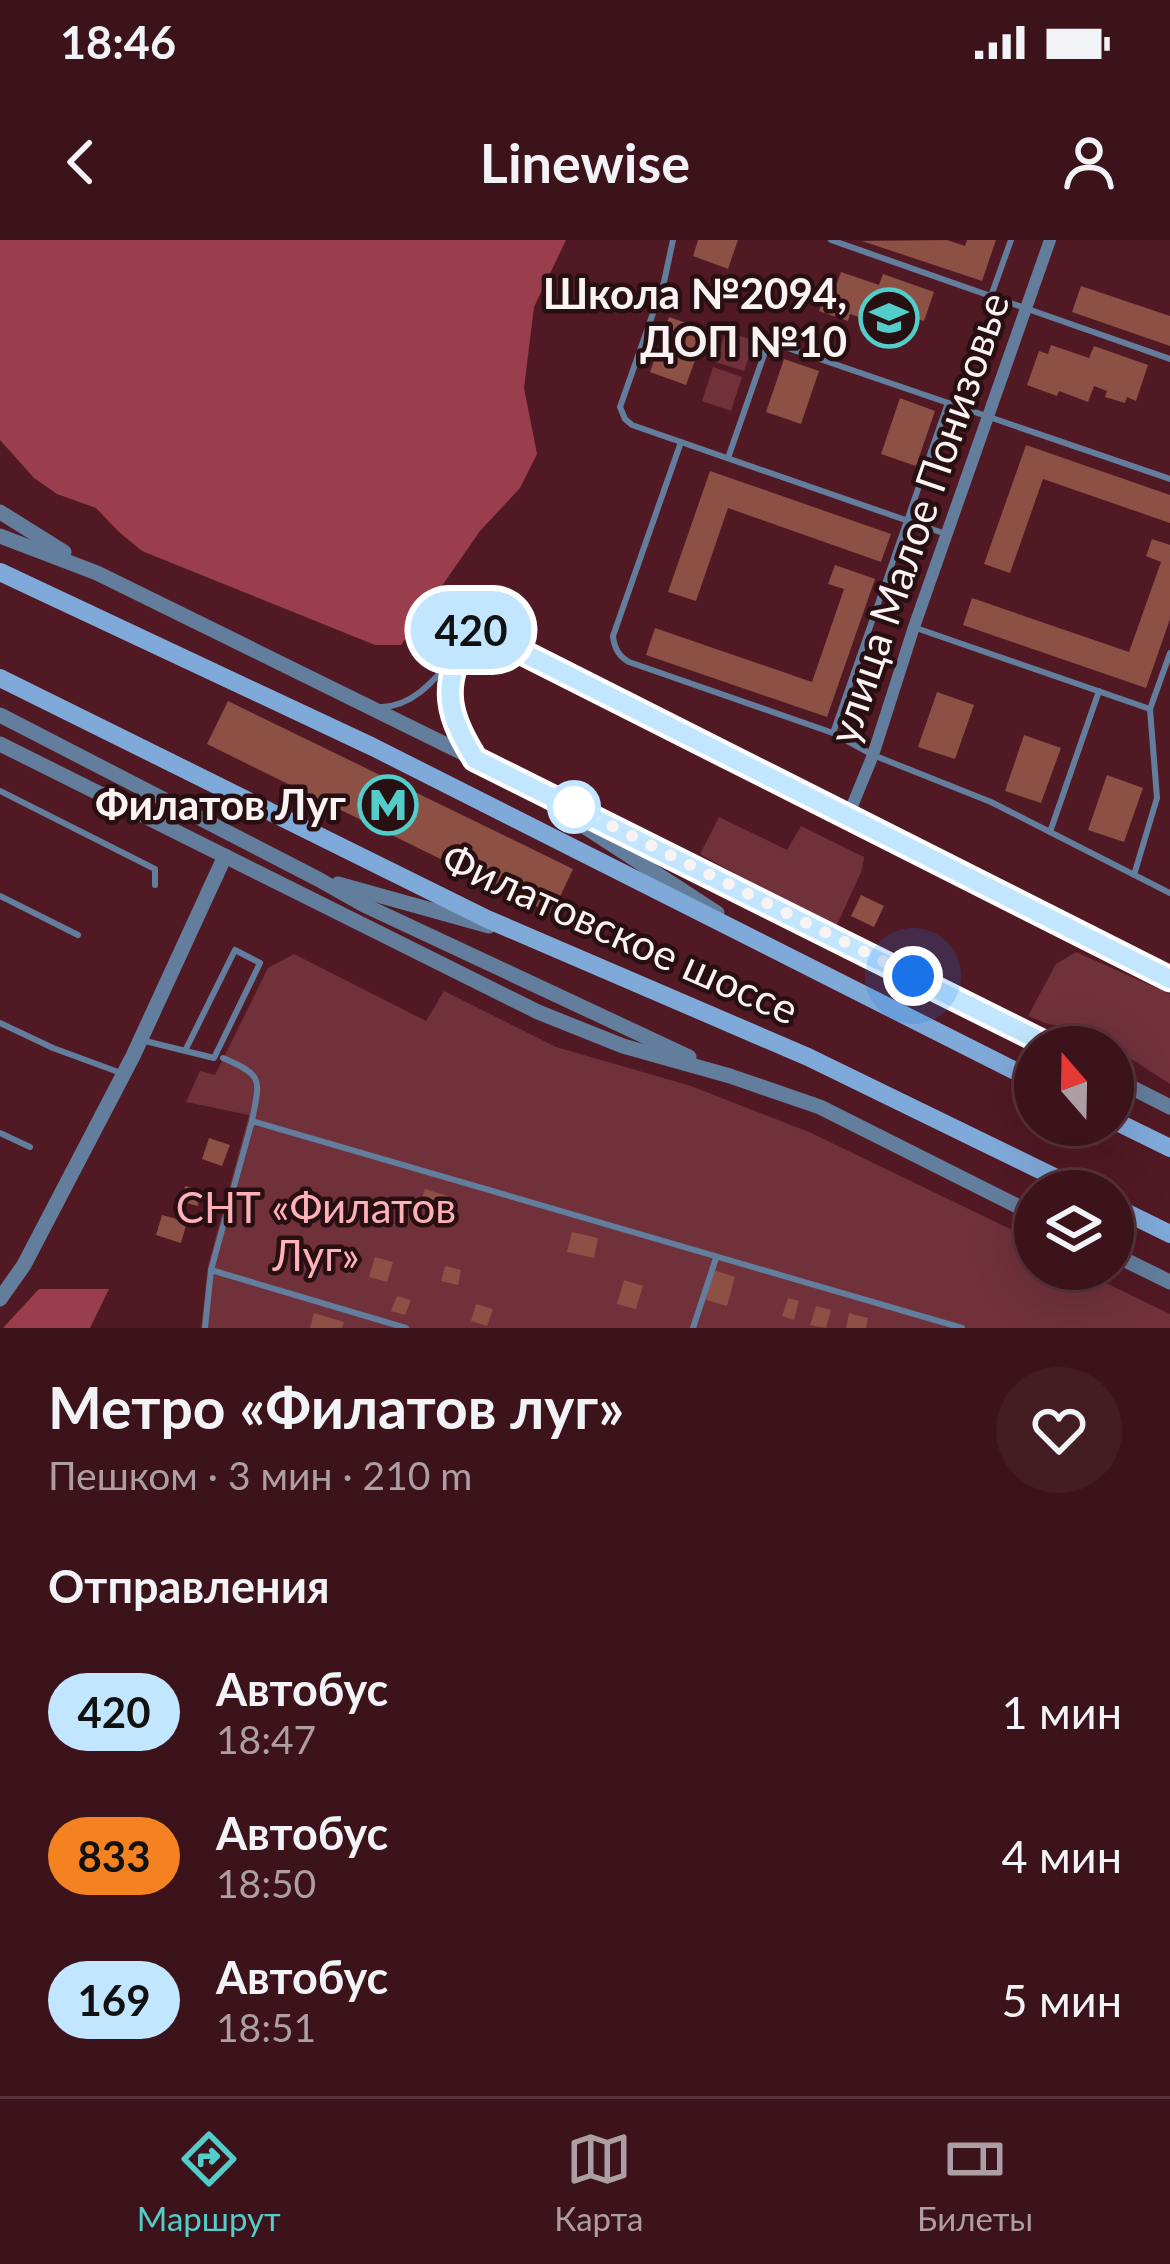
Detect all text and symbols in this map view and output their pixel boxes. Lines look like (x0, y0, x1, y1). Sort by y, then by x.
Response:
text: 18:46 (60, 15, 176, 69)
icon: back (48, 129, 114, 195)
icon: person (1056, 129, 1122, 195)
text: Linewise (480, 130, 690, 195)
place label: Школа №2094, ДОП №10 (543, 268, 847, 366)
street label: улица Малое Понизовье (817, 286, 1019, 750)
school or university icon: Школа №2094, ДОП №10 (858, 287, 920, 349)
line badge: 420 (402, 591, 540, 669)
text: 420 (434, 605, 508, 655)
metro station icon: Филатов Луг (357, 774, 419, 836)
place label: Филатов Луг (95, 779, 346, 829)
unlabelled marker (549, 782, 599, 832)
street label: Филатовское шоссе (435, 832, 806, 1034)
your location (883, 946, 943, 1006)
north arrow (1014, 1026, 1134, 1146)
map controls (1014, 1026, 1134, 1290)
button: layers (1014, 1170, 1134, 1290)
park label: СНТ «Филатов Луг» (176, 1182, 456, 1280)
button: heart (996, 1367, 1122, 1493)
text: Метро «Филатов луг» (48, 1373, 624, 1441)
text: Пешком · 3 мин · 210 m (48, 1452, 472, 1498)
text: Отправления (48, 1559, 330, 1613)
text: Автобус (216, 1662, 388, 1716)
text: 1 мин (1001, 1685, 1122, 1739)
text: 420 (77, 1687, 151, 1737)
text: 18:47 (216, 1716, 316, 1762)
text: Автобус (216, 1806, 388, 1860)
text: 4 мин (1001, 1829, 1122, 1883)
text: 833 (77, 1831, 151, 1881)
text: 18:50 (216, 1860, 316, 1906)
text: Автобус (216, 1950, 388, 2004)
text: 5 мин (1001, 1973, 1122, 2027)
text: 169 (77, 1975, 151, 2025)
text: 18:51 (216, 2004, 316, 2050)
tab: Маршрут (137, 2126, 281, 2238)
tab: Карта (554, 2126, 643, 2238)
tab: Билеты (917, 2126, 1033, 2238)

